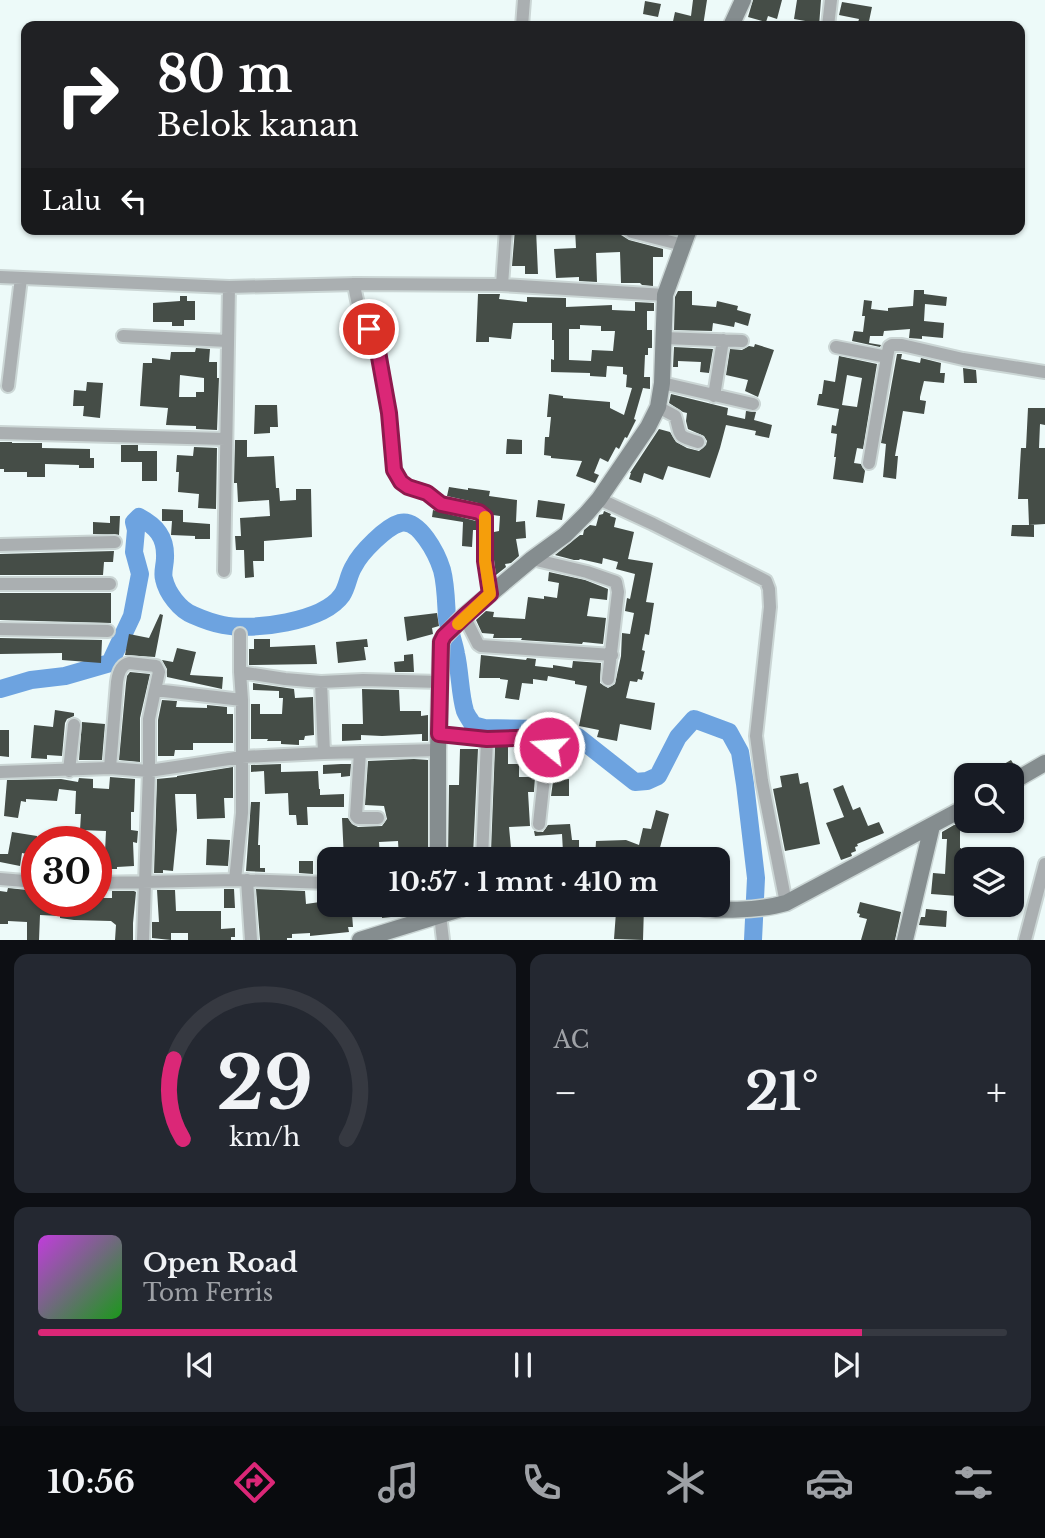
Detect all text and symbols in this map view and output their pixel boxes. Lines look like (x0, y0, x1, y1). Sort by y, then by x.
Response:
text: 80 m (157, 44, 292, 105)
icon: right (42, 49, 133, 140)
text: Belok kanan (157, 105, 359, 145)
icon: left (115, 182, 153, 220)
text: Lalu (42, 185, 101, 217)
pin (339, 299, 399, 359)
icon: arrive (350, 310, 388, 348)
position arrow (512, 710, 586, 784)
map controls (954, 763, 1024, 917)
button: search (954, 763, 1024, 833)
speed limit sign: 30 (21, 826, 112, 917)
button: layers (954, 847, 1024, 917)
text: 10:57 · 1 mnt · 410 m (389, 866, 658, 898)
text: AC (554, 1026, 589, 1054)
text: 29 (217, 1039, 313, 1130)
text: 21° (745, 1060, 819, 1124)
text: − (554, 1069, 578, 1116)
text: + (986, 1069, 1007, 1116)
text: km/h (229, 1122, 300, 1153)
text: Open Road (143, 1247, 298, 1279)
text: Tom Ferris (143, 1279, 273, 1307)
icon: previous (181, 1346, 219, 1384)
icon: pause (504, 1346, 542, 1384)
icon: next (827, 1346, 865, 1384)
icon: directions (230, 1458, 279, 1507)
icon: music (374, 1458, 423, 1507)
icon: phone (517, 1458, 566, 1507)
icon: climate (661, 1458, 710, 1507)
icon: car (805, 1458, 854, 1507)
icon: filters (949, 1458, 998, 1507)
text: 10:56 (47, 1462, 135, 1502)

